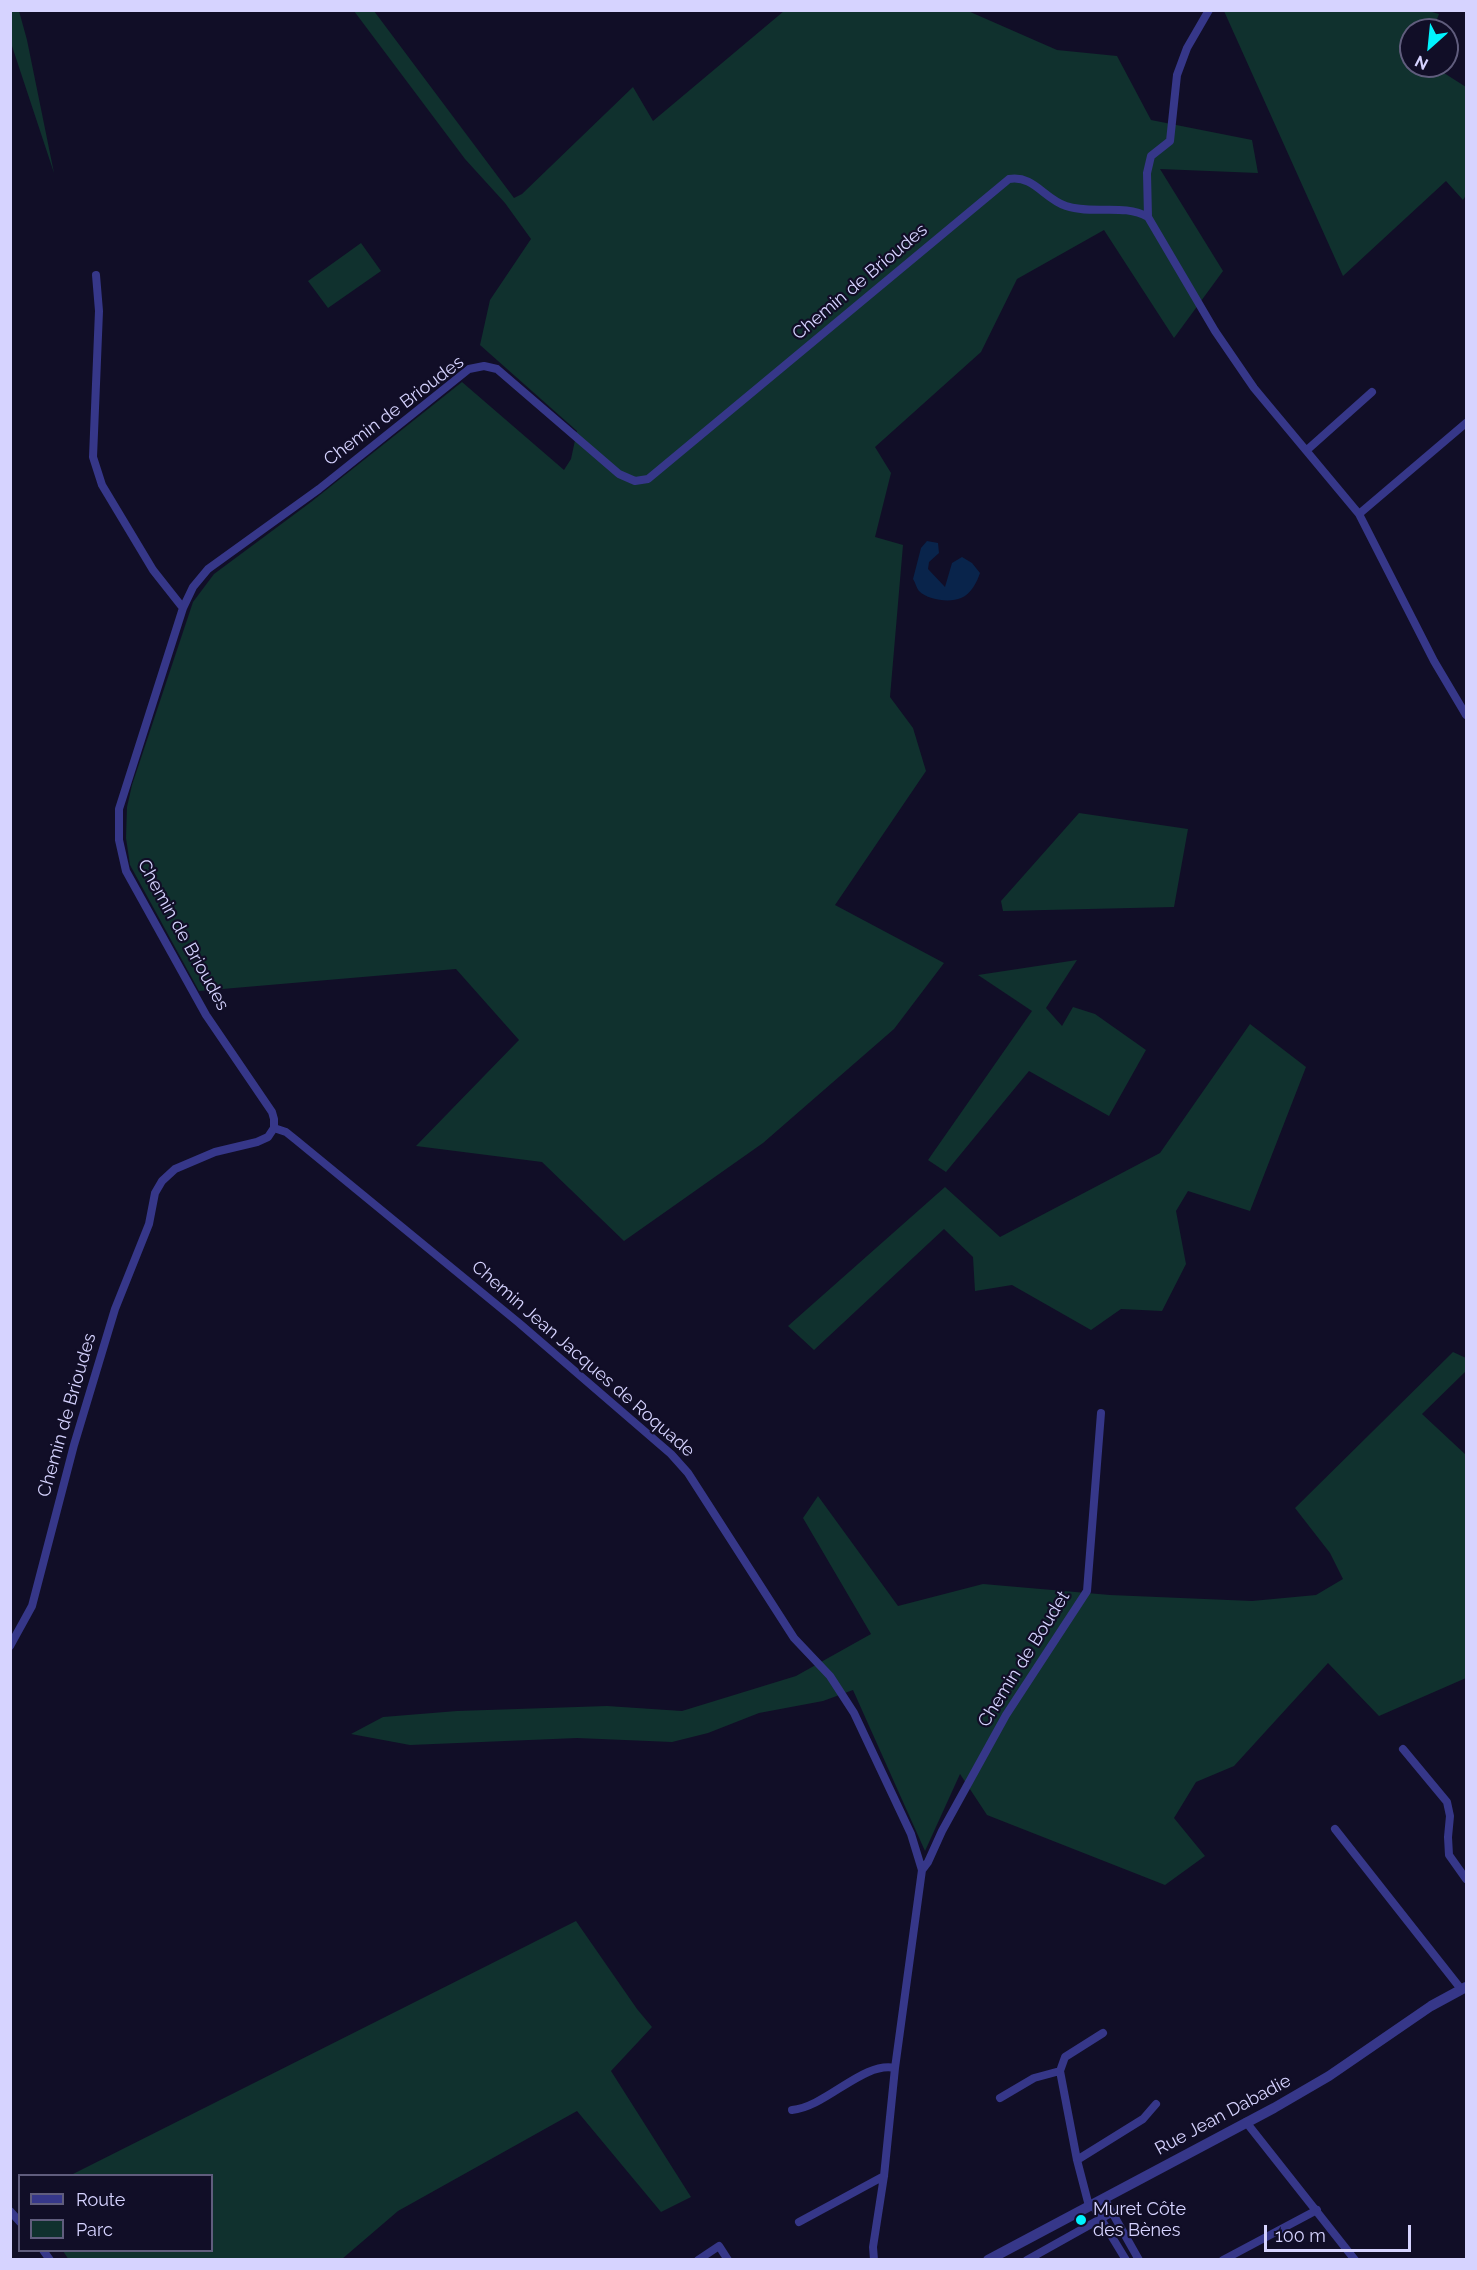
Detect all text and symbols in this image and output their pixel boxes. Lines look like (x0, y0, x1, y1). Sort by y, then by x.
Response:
north arrow (1399, 18, 1459, 78)
text: N (1412, 51, 1431, 74)
street label: Chemin de Brioudes (788, 219, 932, 345)
street label: Chemin de Brioudes (320, 351, 468, 471)
street label: Chemin de Brioudes (132, 856, 234, 1014)
street label: Chemin Jean Jacques de Roquade (467, 1256, 699, 1462)
street label: Chemin de Brioudes (33, 1331, 101, 1499)
street label: Chemin de Boudet (973, 1587, 1075, 1731)
street label: Rue Jean Dabadie (1151, 2070, 1295, 2160)
legend (18, 2174, 213, 2252)
text: Route (76, 2189, 125, 2210)
place label: Muret Côte des Bènes (1093, 2199, 1186, 2242)
marker: Muret Côte des Bènes (1074, 2213, 1088, 2227)
scale bar (1267, 2213, 1414, 2251)
text: Parc (76, 2219, 113, 2240)
text: 100 m (1275, 2225, 1326, 2246)

